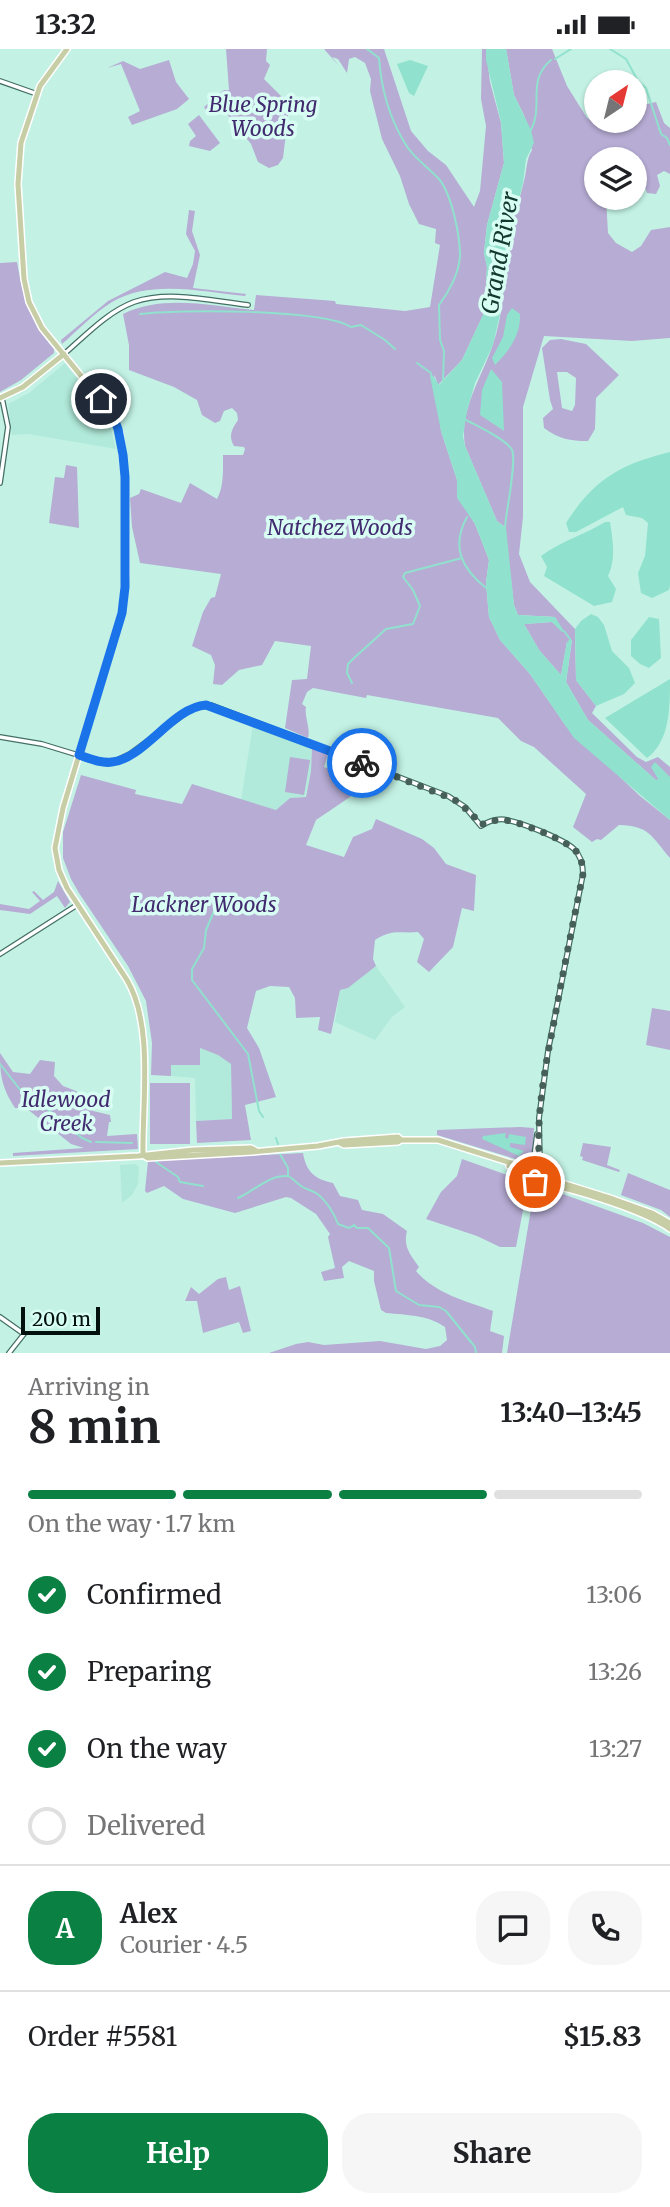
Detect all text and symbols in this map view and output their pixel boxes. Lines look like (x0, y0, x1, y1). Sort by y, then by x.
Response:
text: 13:32 (35, 8, 96, 41)
north arrow (584, 70, 648, 133)
map controls (584, 70, 647, 210)
park label: Blue Spring Woods (209, 91, 317, 142)
button: layers (584, 147, 647, 210)
water label: Grand River (475, 189, 525, 316)
pin (71, 369, 131, 429)
icon: home (82, 380, 120, 418)
park label: Natchez Woods (267, 514, 413, 541)
courier (327, 728, 397, 798)
icon: bike (343, 744, 381, 782)
park label: Lackner Woods (131, 891, 277, 918)
park label: Idlewood Creek (22, 1086, 111, 1137)
pin (505, 1152, 565, 1212)
icon: bag (516, 1163, 554, 1201)
scale bar (21, 1304, 100, 1336)
text: 200 m (32, 1307, 91, 1331)
text: Arriving in (28, 1372, 150, 1401)
text: 13:40–13:45 (500, 1396, 642, 1429)
text: 8 min (28, 1398, 161, 1456)
text: On the way · 1.7 km (28, 1509, 235, 1538)
icon: check (28, 1576, 66, 1614)
text: Confirmed (87, 1578, 222, 1611)
text: 13:06 (586, 1580, 642, 1609)
icon: check (28, 1653, 66, 1691)
text: Preparing (87, 1655, 211, 1688)
text: 13:26 (588, 1657, 642, 1686)
icon: check (28, 1730, 66, 1768)
text: On the way (87, 1732, 227, 1765)
text: 13:27 (589, 1734, 642, 1763)
text: Delivered (87, 1809, 206, 1842)
button: chat (476, 1891, 550, 1965)
button: phone (568, 1891, 642, 1965)
text: Alex (120, 1897, 177, 1930)
text: A (56, 1912, 74, 1945)
text: Courier · 4.5 (120, 1930, 248, 1959)
text: Order #5581 (28, 2020, 177, 2053)
text: $15.83 (563, 2020, 642, 2053)
button: Help (28, 2113, 328, 2193)
button: Share (342, 2113, 642, 2193)

